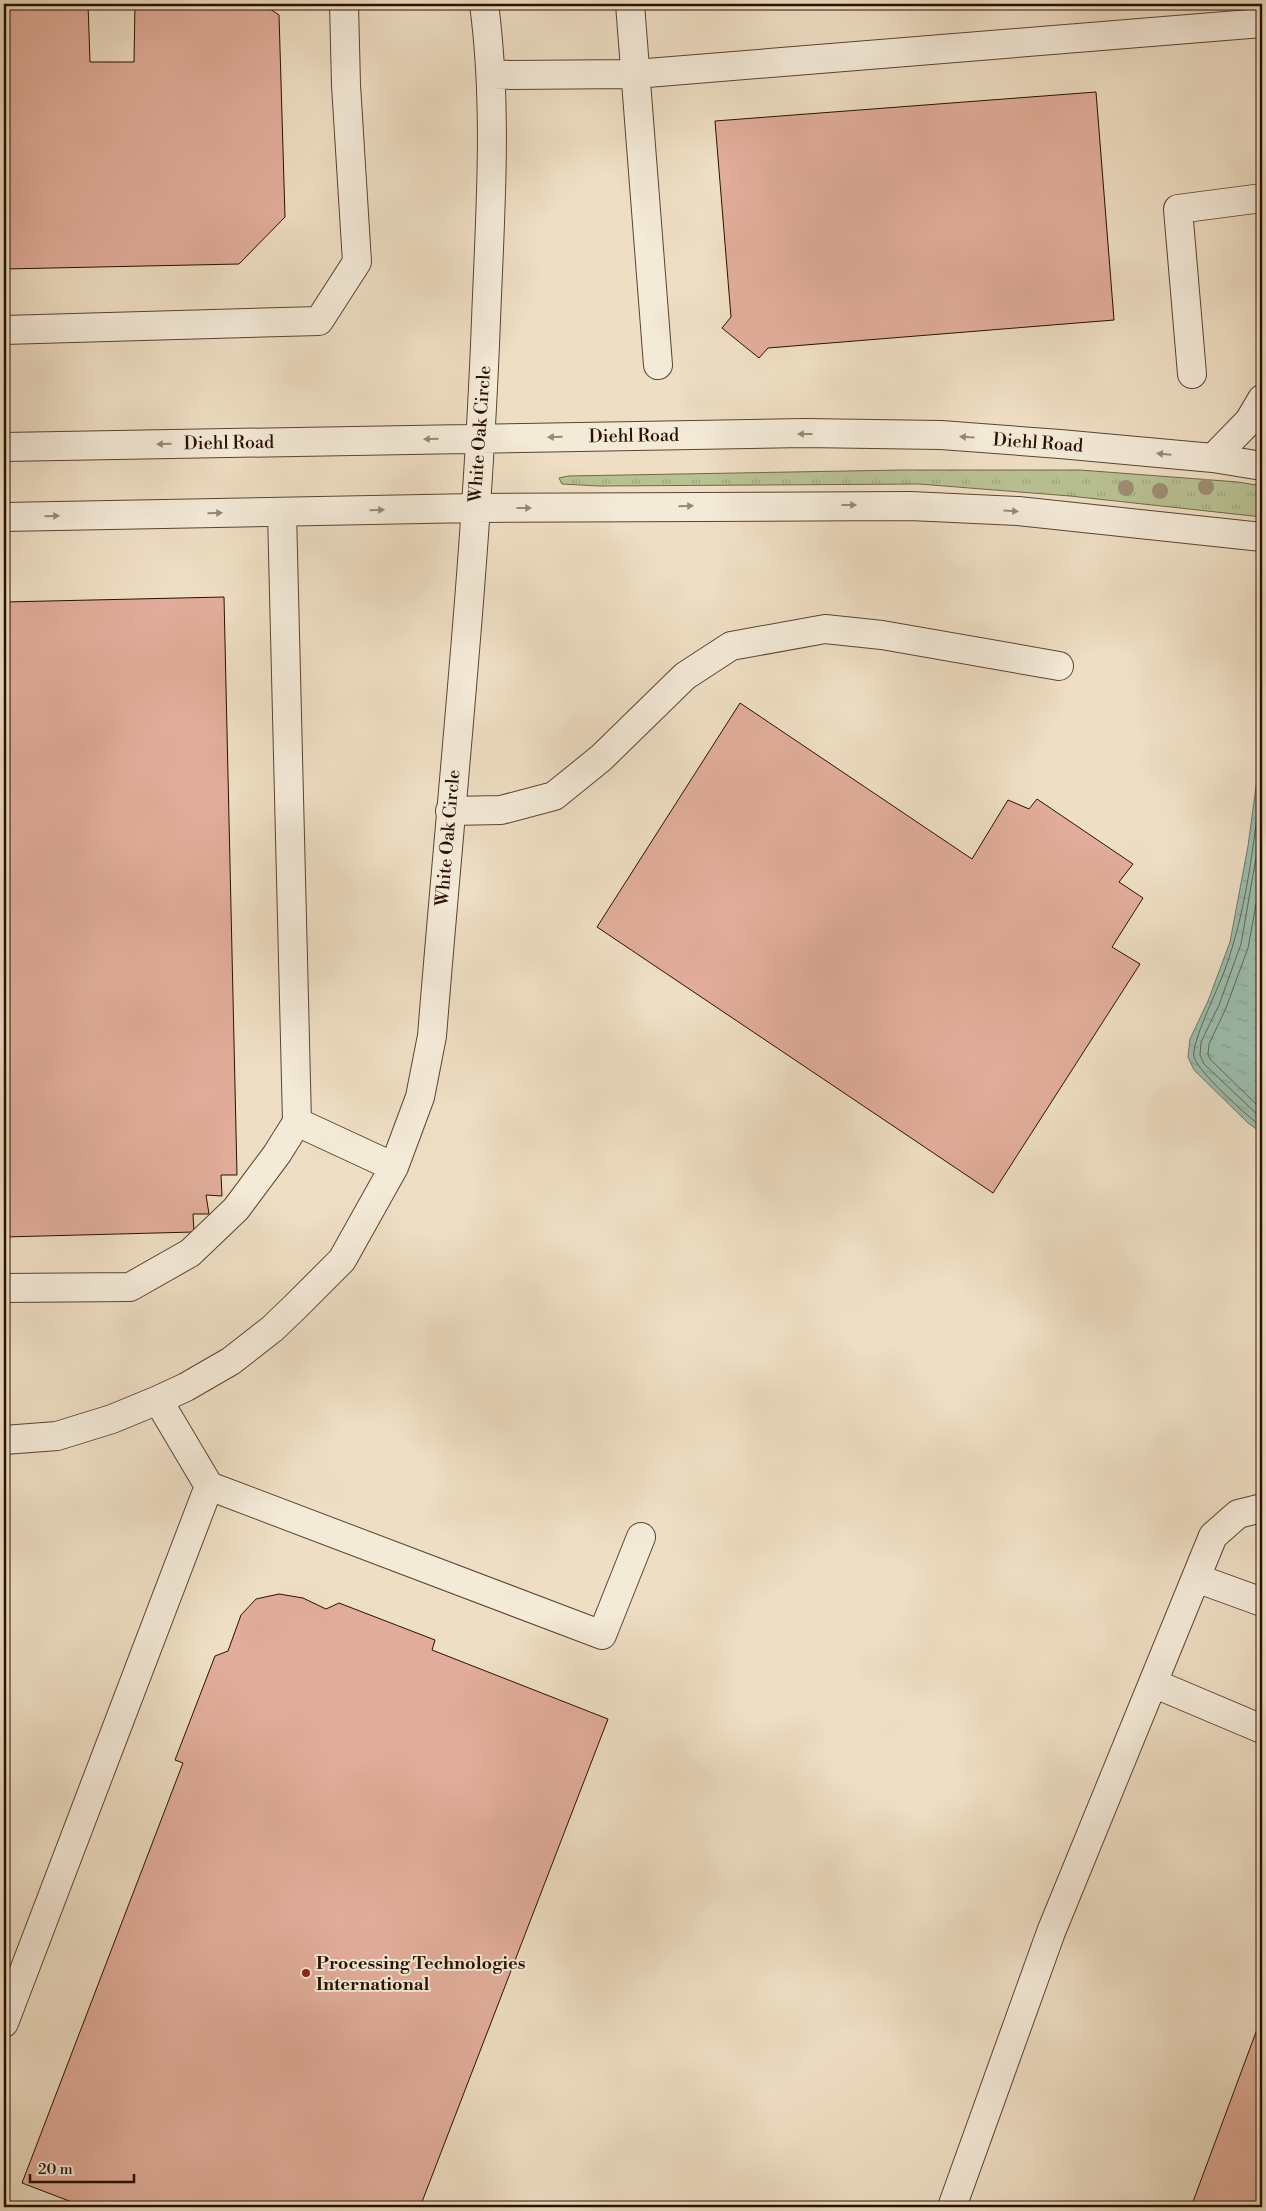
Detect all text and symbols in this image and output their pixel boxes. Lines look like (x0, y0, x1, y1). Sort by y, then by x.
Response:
street label: White Oak Circle (464, 365, 496, 504)
street label: Diehl Road (589, 424, 680, 448)
street label: Diehl Road (992, 428, 1085, 458)
one-way arrow (797, 430, 813, 438)
street label: Diehl Road (184, 431, 275, 455)
one-way arrow (959, 433, 975, 441)
one-way arrow (547, 434, 563, 442)
one-way arrow (423, 435, 439, 443)
one-way arrow (156, 440, 172, 448)
one-way arrow (1156, 450, 1172, 458)
one-way arrow (841, 501, 857, 509)
one-way arrow (678, 502, 694, 510)
one-way arrow (516, 504, 532, 512)
one-way arrow (370, 506, 386, 514)
one-way arrow (1003, 507, 1019, 515)
one-way arrow (207, 509, 223, 517)
one-way arrow (45, 512, 61, 520)
street label: White Oak Circle (430, 769, 465, 908)
place label: Processing Technologies International (316, 1952, 526, 1996)
marker: Processing Technologies International (300, 1967, 312, 1979)
scale bar (30, 2151, 134, 2183)
text: 20 m (38, 2160, 73, 2179)

